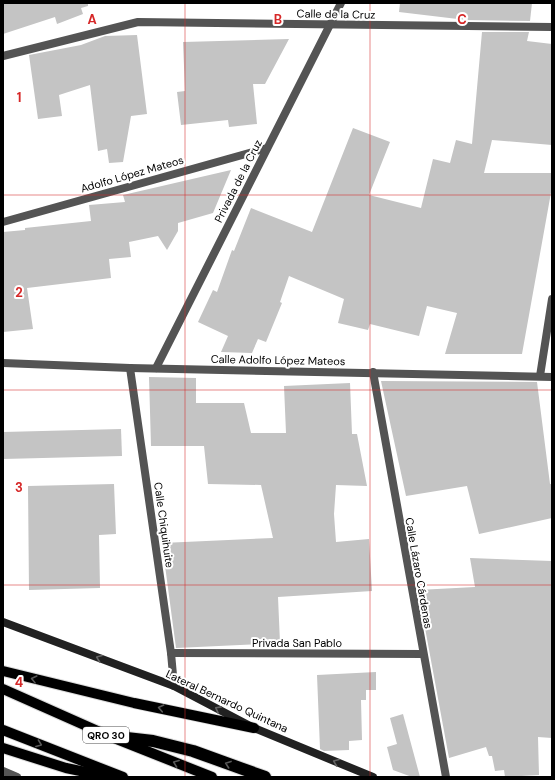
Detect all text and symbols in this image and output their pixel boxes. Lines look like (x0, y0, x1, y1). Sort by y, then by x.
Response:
street label: Calle de la Cruz (297, 6, 375, 22)
text: A (87, 11, 97, 28)
text: B (274, 11, 282, 28)
text: C (457, 11, 467, 28)
text: 1 (17, 89, 21, 106)
street label: Privada de la Cruz (211, 137, 265, 225)
street label: Adolfo López Mateos (79, 153, 185, 195)
text: 2 (15, 284, 23, 301)
street label: Calle Adolfo López Mateos (211, 352, 345, 368)
text: 3 (15, 479, 23, 496)
street label: Calle Chiquihuite (151, 481, 177, 569)
street label: Calle Lázaro Cárdenas (402, 516, 436, 630)
street label: Privada San Pablo (252, 636, 342, 650)
one-way arrow (95, 654, 102, 662)
street label: Lateral Bernardo Quintana (164, 666, 290, 736)
text: 4 (15, 674, 23, 691)
one-way arrow (31, 675, 37, 683)
one-way arrow (157, 705, 164, 713)
one-way arrow (215, 706, 222, 714)
road number: QRO 30 (83, 727, 129, 743)
one-way arrow (36, 740, 43, 748)
one-way arrow (172, 759, 179, 767)
one-way arrow (333, 759, 341, 767)
one-way arrow (225, 760, 232, 768)

